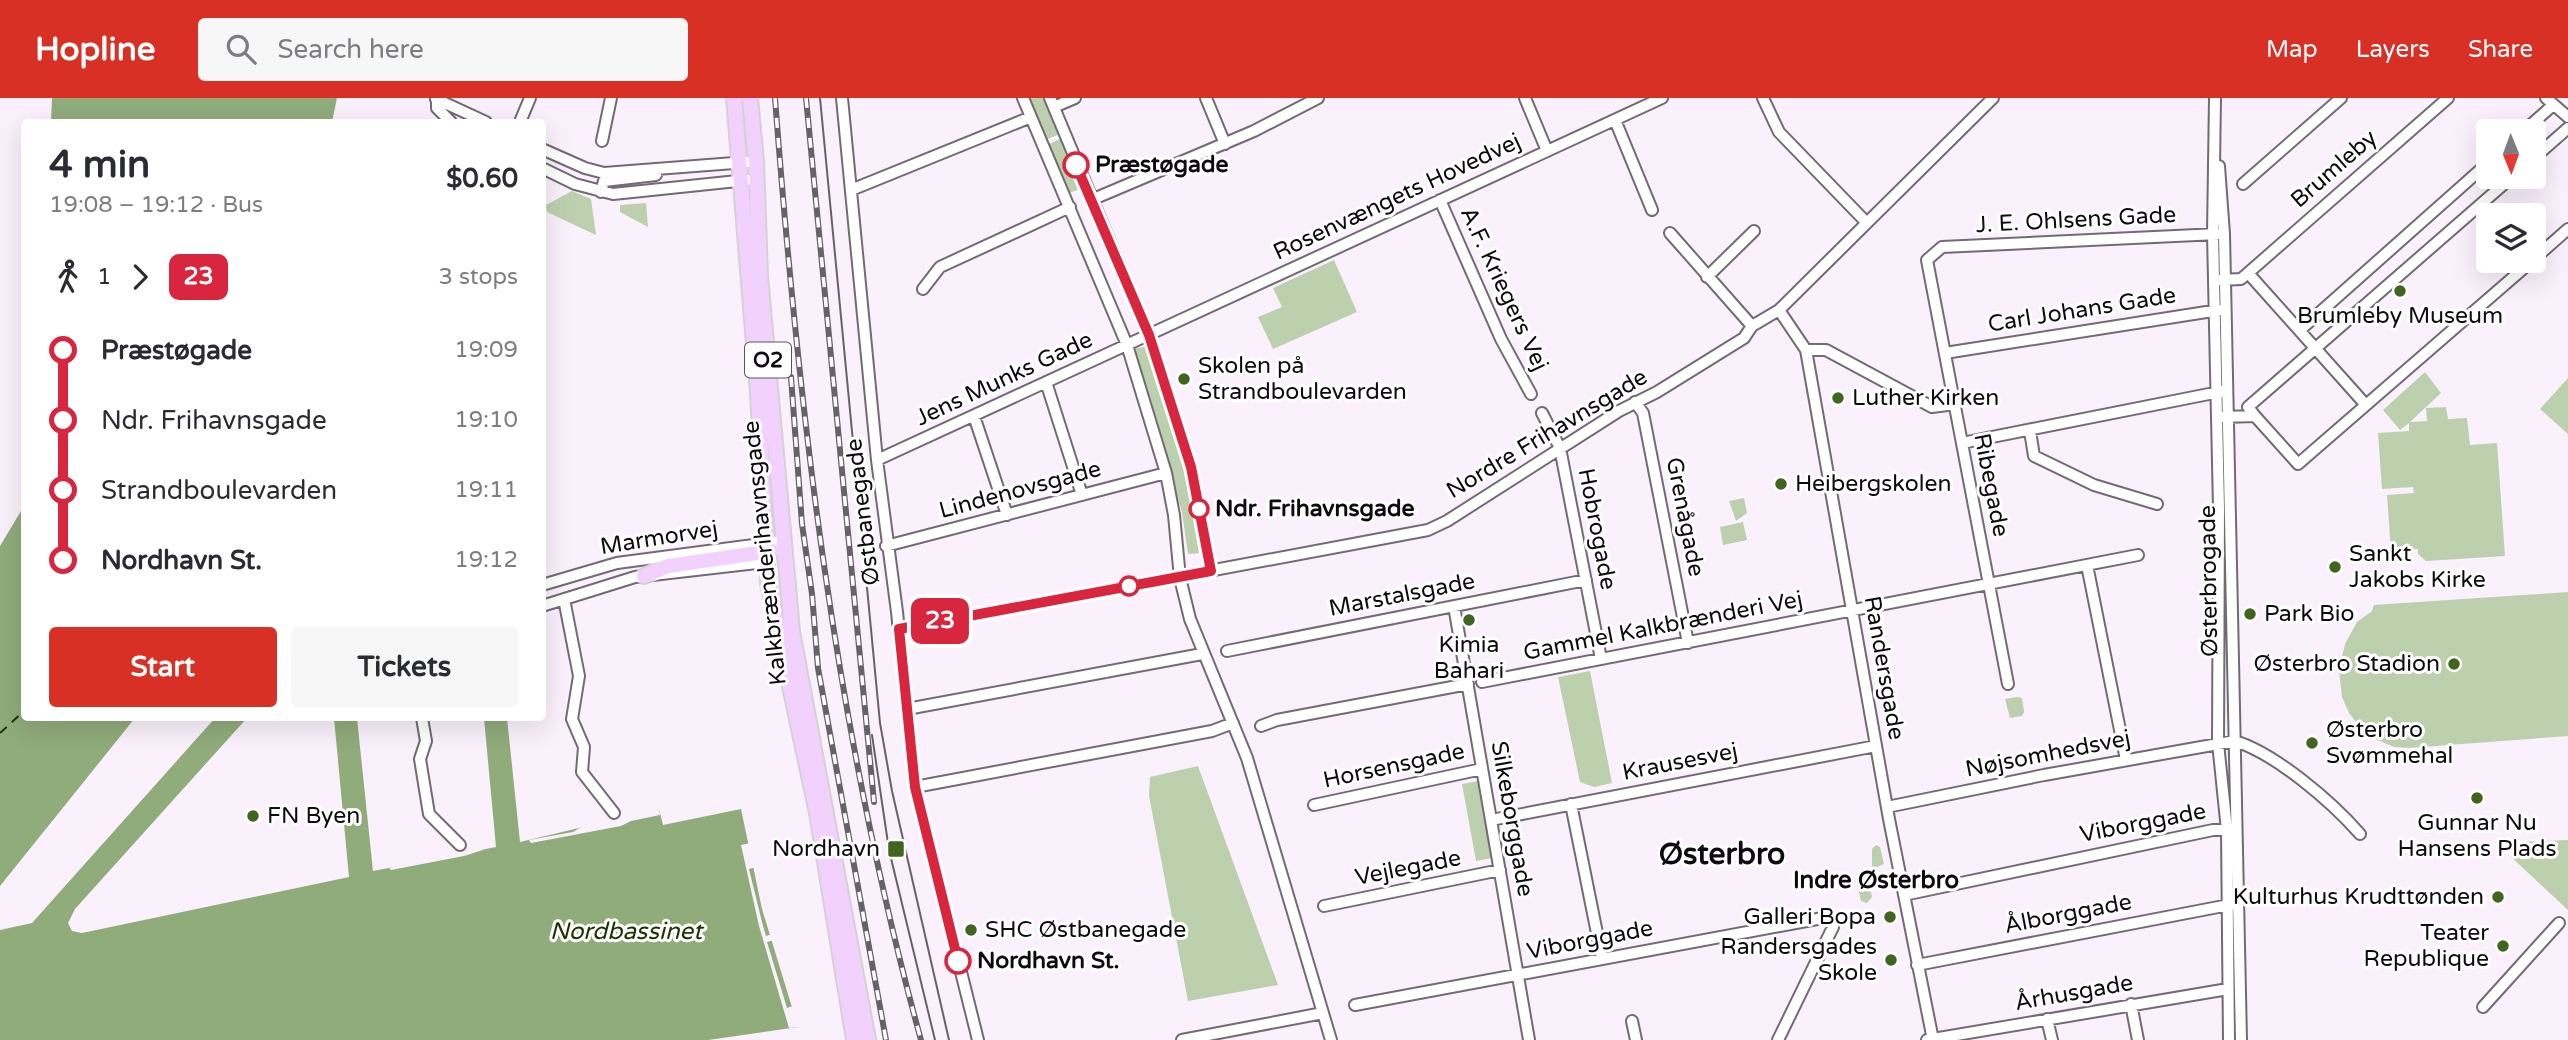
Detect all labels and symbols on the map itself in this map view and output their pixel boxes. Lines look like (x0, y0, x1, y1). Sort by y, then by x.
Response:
north arrow (2476, 119, 2546, 189)
street label: Brumleby (2285, 124, 2383, 214)
street label: Rosenvængets Hovedvej (1269, 127, 1525, 267)
place label: Præstøgade (1095, 151, 1229, 179)
marker: Præstøgade (1063, 152, 1089, 178)
street label: J. E. Ohlsens Gade (1975, 201, 2177, 239)
street label: A.F. Kriegers Vej (1454, 203, 1554, 375)
street label: Carl Johans Gade (1986, 281, 2178, 339)
marker: Brumleby Museum (2392, 283, 2408, 299)
place label: Brumleby Museum (2297, 302, 2503, 330)
street label: Jens Munks Gade (911, 326, 1097, 432)
road number: O2 (745, 342, 791, 378)
place label: Skolen på Strandboulevarden (1198, 352, 1407, 406)
street label: Nordre Frihavnsgade (1441, 363, 1653, 505)
marker: Skolen på Strandboulevarden (1176, 371, 1192, 387)
place label: Luther Kirken (1852, 384, 1999, 412)
marker: Luther Kirken (1830, 390, 1846, 406)
street label: Kalkbrænderihavnsgade (737, 419, 793, 687)
street label: Ribegade (1967, 431, 2015, 539)
street label: Østbanegade (840, 437, 886, 587)
street label: Lindenovsgade (936, 455, 1104, 525)
street label: Grenågade (1660, 455, 1710, 579)
street label: Hobrogade (1572, 466, 1622, 592)
place label: Heibergskolen (1795, 470, 1951, 498)
marker: Heibergskolen (1773, 476, 1789, 492)
place label: Ndr. Frihavnsgade (1215, 495, 1415, 523)
marker: Ndr. Frihavnsgade (1189, 499, 1209, 519)
street label: Østerbrogade (2194, 505, 2224, 657)
street label: Marmorvej (598, 515, 720, 561)
place label: Sankt Jakobs Kirke (2349, 540, 2486, 594)
marker: Sankt Jakobs Kirke (2327, 559, 2343, 575)
street label: Marstalsgade (1327, 567, 1477, 623)
unlabelled marker (1119, 576, 1139, 596)
street label: Gammel Kalkbrænderi Vej (1521, 585, 1805, 667)
street label: Randersgade (1858, 594, 1910, 742)
line badge: 23 (908, 598, 972, 644)
place label: Park Bio (2264, 600, 2355, 628)
marker: Park Bio (2242, 606, 2258, 622)
marker: Kimia Bahari (1461, 612, 1477, 628)
place label: Kimia Bahari (1434, 631, 1504, 685)
place label: Østerbro Stadion (2254, 650, 2440, 678)
marker: Østerbro Stadion (2446, 656, 2462, 672)
place label: Østerbro Svømmehal (2326, 716, 2453, 770)
street label: Nøjsomhedsvej (1963, 724, 2133, 784)
marker: Østerbro Svømmehal (2304, 735, 2320, 751)
street label: Horsensgade (1321, 737, 1467, 795)
street label: Krausesvej (1620, 737, 1740, 787)
street label: Silkeborggade (1485, 739, 1539, 899)
marker: Gunnar Nu Hansens Plads (2469, 790, 2485, 806)
street label: Viborggade (2078, 797, 2208, 849)
place label: FN Byen (267, 802, 360, 830)
marker: FN Byen (245, 808, 261, 824)
place label: Gunnar Nu Hansens Plads (2398, 809, 2556, 863)
place label: Nordhavn (772, 835, 880, 863)
district label: Østerbro (1659, 836, 1785, 873)
marker: Nordhavn (886, 839, 906, 859)
street label: Vejlegade (1353, 844, 1463, 892)
district label: Indre Østerbro (1793, 866, 1959, 895)
place label: Kulturhus Krudttønden (2233, 883, 2484, 911)
street label: Ålborggade (2002, 888, 2134, 940)
marker: Kulturhus Krudttønden (2490, 889, 2506, 905)
place label: Galleri Bopa (1743, 903, 1876, 931)
marker: Galleri Bopa (1882, 909, 1898, 925)
street label: Viborggade (1525, 914, 1655, 966)
place label: SHC Østbanegade (985, 916, 1186, 944)
water label: Nordbassinet (550, 917, 705, 946)
place label: Teater Republique (2364, 919, 2489, 973)
marker: SHC Østbanegade (963, 922, 979, 938)
place label: Randersgades Skole (1720, 933, 1877, 987)
marker: Teater Republique (2495, 938, 2511, 954)
place label: Nordhavn St. (977, 947, 1119, 975)
marker: Nordhavn St. (945, 948, 971, 974)
marker: Randersgades Skole (1883, 952, 1899, 968)
street label: Århusgade (2013, 969, 2135, 1017)

